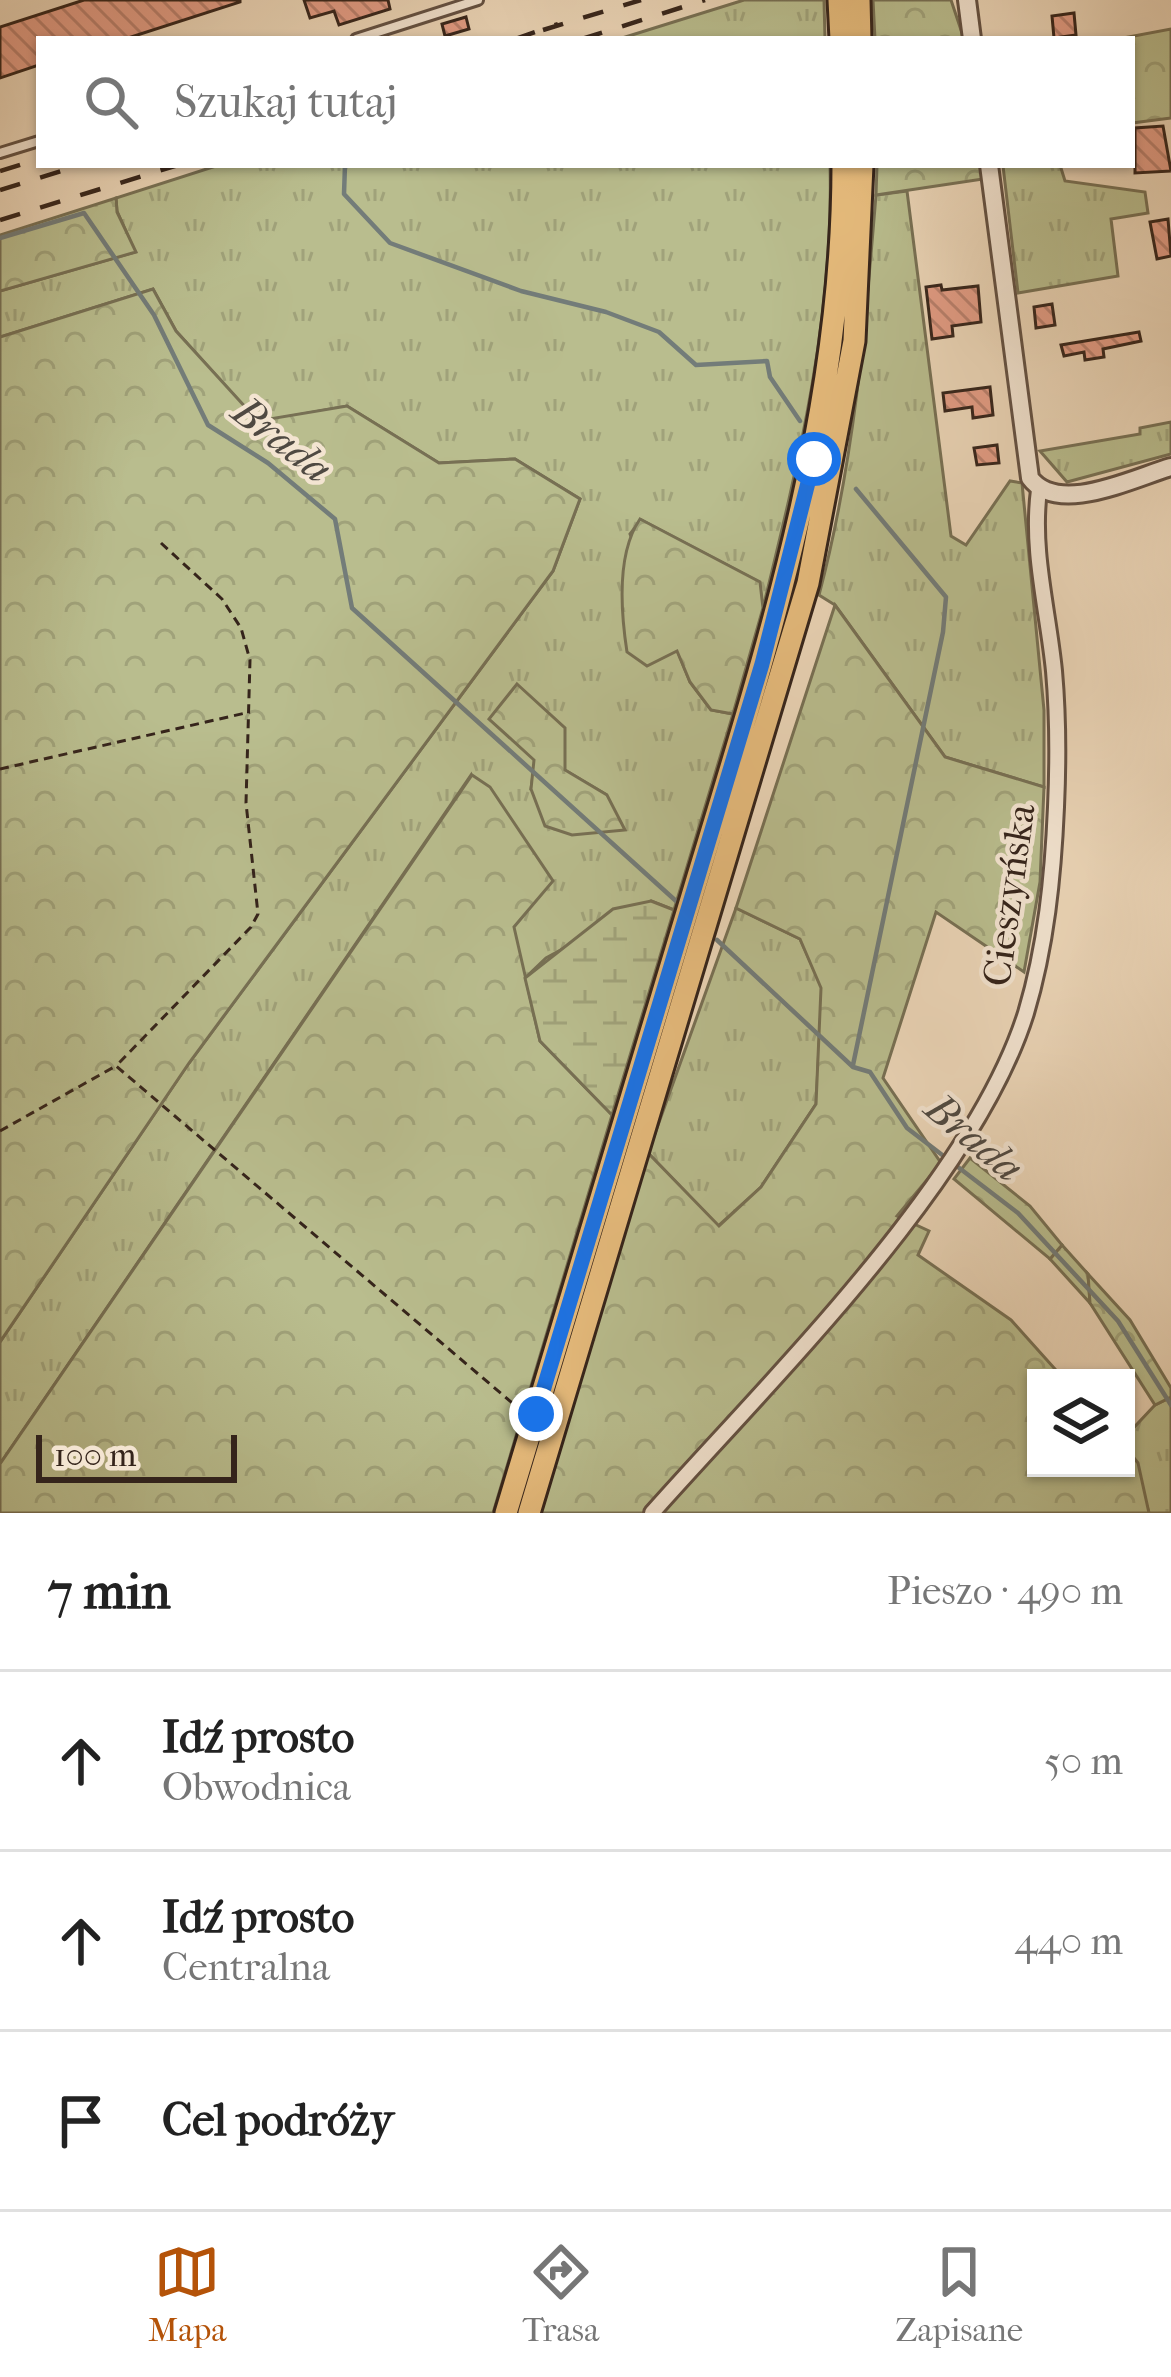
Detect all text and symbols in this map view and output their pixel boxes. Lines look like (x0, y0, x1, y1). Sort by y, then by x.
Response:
search box (36, 36, 1135, 168)
icon: search (78, 69, 144, 135)
text: Szukaj tutaj (174, 76, 397, 129)
water label: Brada (221, 385, 341, 494)
route start (787, 432, 841, 486)
street label: Cieszyńska (973, 800, 1045, 989)
water label: Brada (914, 1082, 1032, 1193)
map controls (1027, 1369, 1135, 1477)
button: layers (1027, 1369, 1135, 1477)
route end (509, 1387, 563, 1441)
scale bar (36, 1429, 237, 1482)
text: 100 m (54, 1436, 137, 1475)
text: 7 min (48, 1561, 171, 1621)
text: Pieszo · 490 m (887, 1568, 1123, 1614)
text: Idź prosto (162, 1711, 354, 1764)
icon: ahead (48, 1728, 114, 1794)
text: 50 m (1044, 1738, 1123, 1784)
text: Obwodnica (162, 1764, 351, 1810)
text: Idź prosto (162, 1891, 354, 1944)
icon: ahead (48, 1908, 114, 1974)
text: 440 m (1014, 1918, 1123, 1964)
text: Centralna (162, 1944, 330, 1990)
icon: arrive (48, 2088, 114, 2154)
text: Cel podróży (162, 2094, 394, 2147)
tab: Mapa (148, 2239, 227, 2350)
tab: Trasa (523, 2239, 599, 2350)
tab: Zapisane (895, 2239, 1023, 2350)

